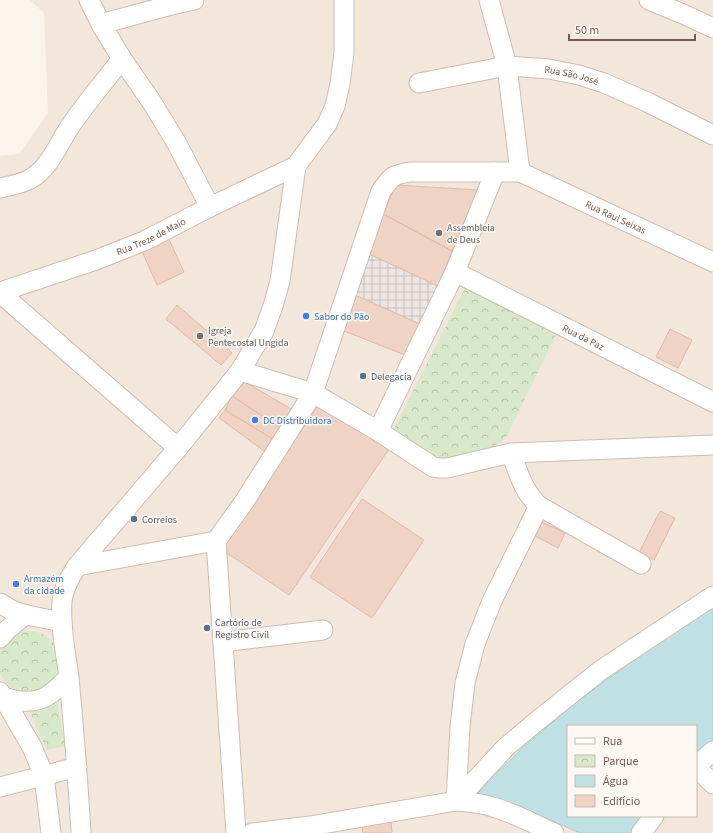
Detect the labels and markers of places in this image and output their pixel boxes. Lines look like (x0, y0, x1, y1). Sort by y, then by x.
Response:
place label: Assembleia de Deus (447, 221, 495, 247)
marker: Assembleia de Deus (434, 228, 444, 238)
place label: Sabor do Pão (314, 310, 369, 324)
marker: Sabor do Pão (301, 311, 311, 321)
place label: Igreja Pentecostal Ungida (208, 324, 289, 350)
marker: Igreja Pentecostal Ungida (195, 331, 205, 341)
place label: Delegacia (371, 370, 412, 384)
marker: Delegacia (358, 371, 368, 381)
place label: DC Distribuidora (263, 414, 331, 428)
marker: DC Distribuidora (250, 415, 260, 425)
place label: Correios (142, 513, 177, 527)
marker: Correios (129, 514, 139, 524)
place label: Armazém da cidade (24, 572, 65, 598)
marker: Armazém da cidade (11, 579, 21, 589)
place label: Cartório de Registro Civil (215, 616, 269, 642)
marker: Cartório de Registro Civil (202, 623, 212, 633)

